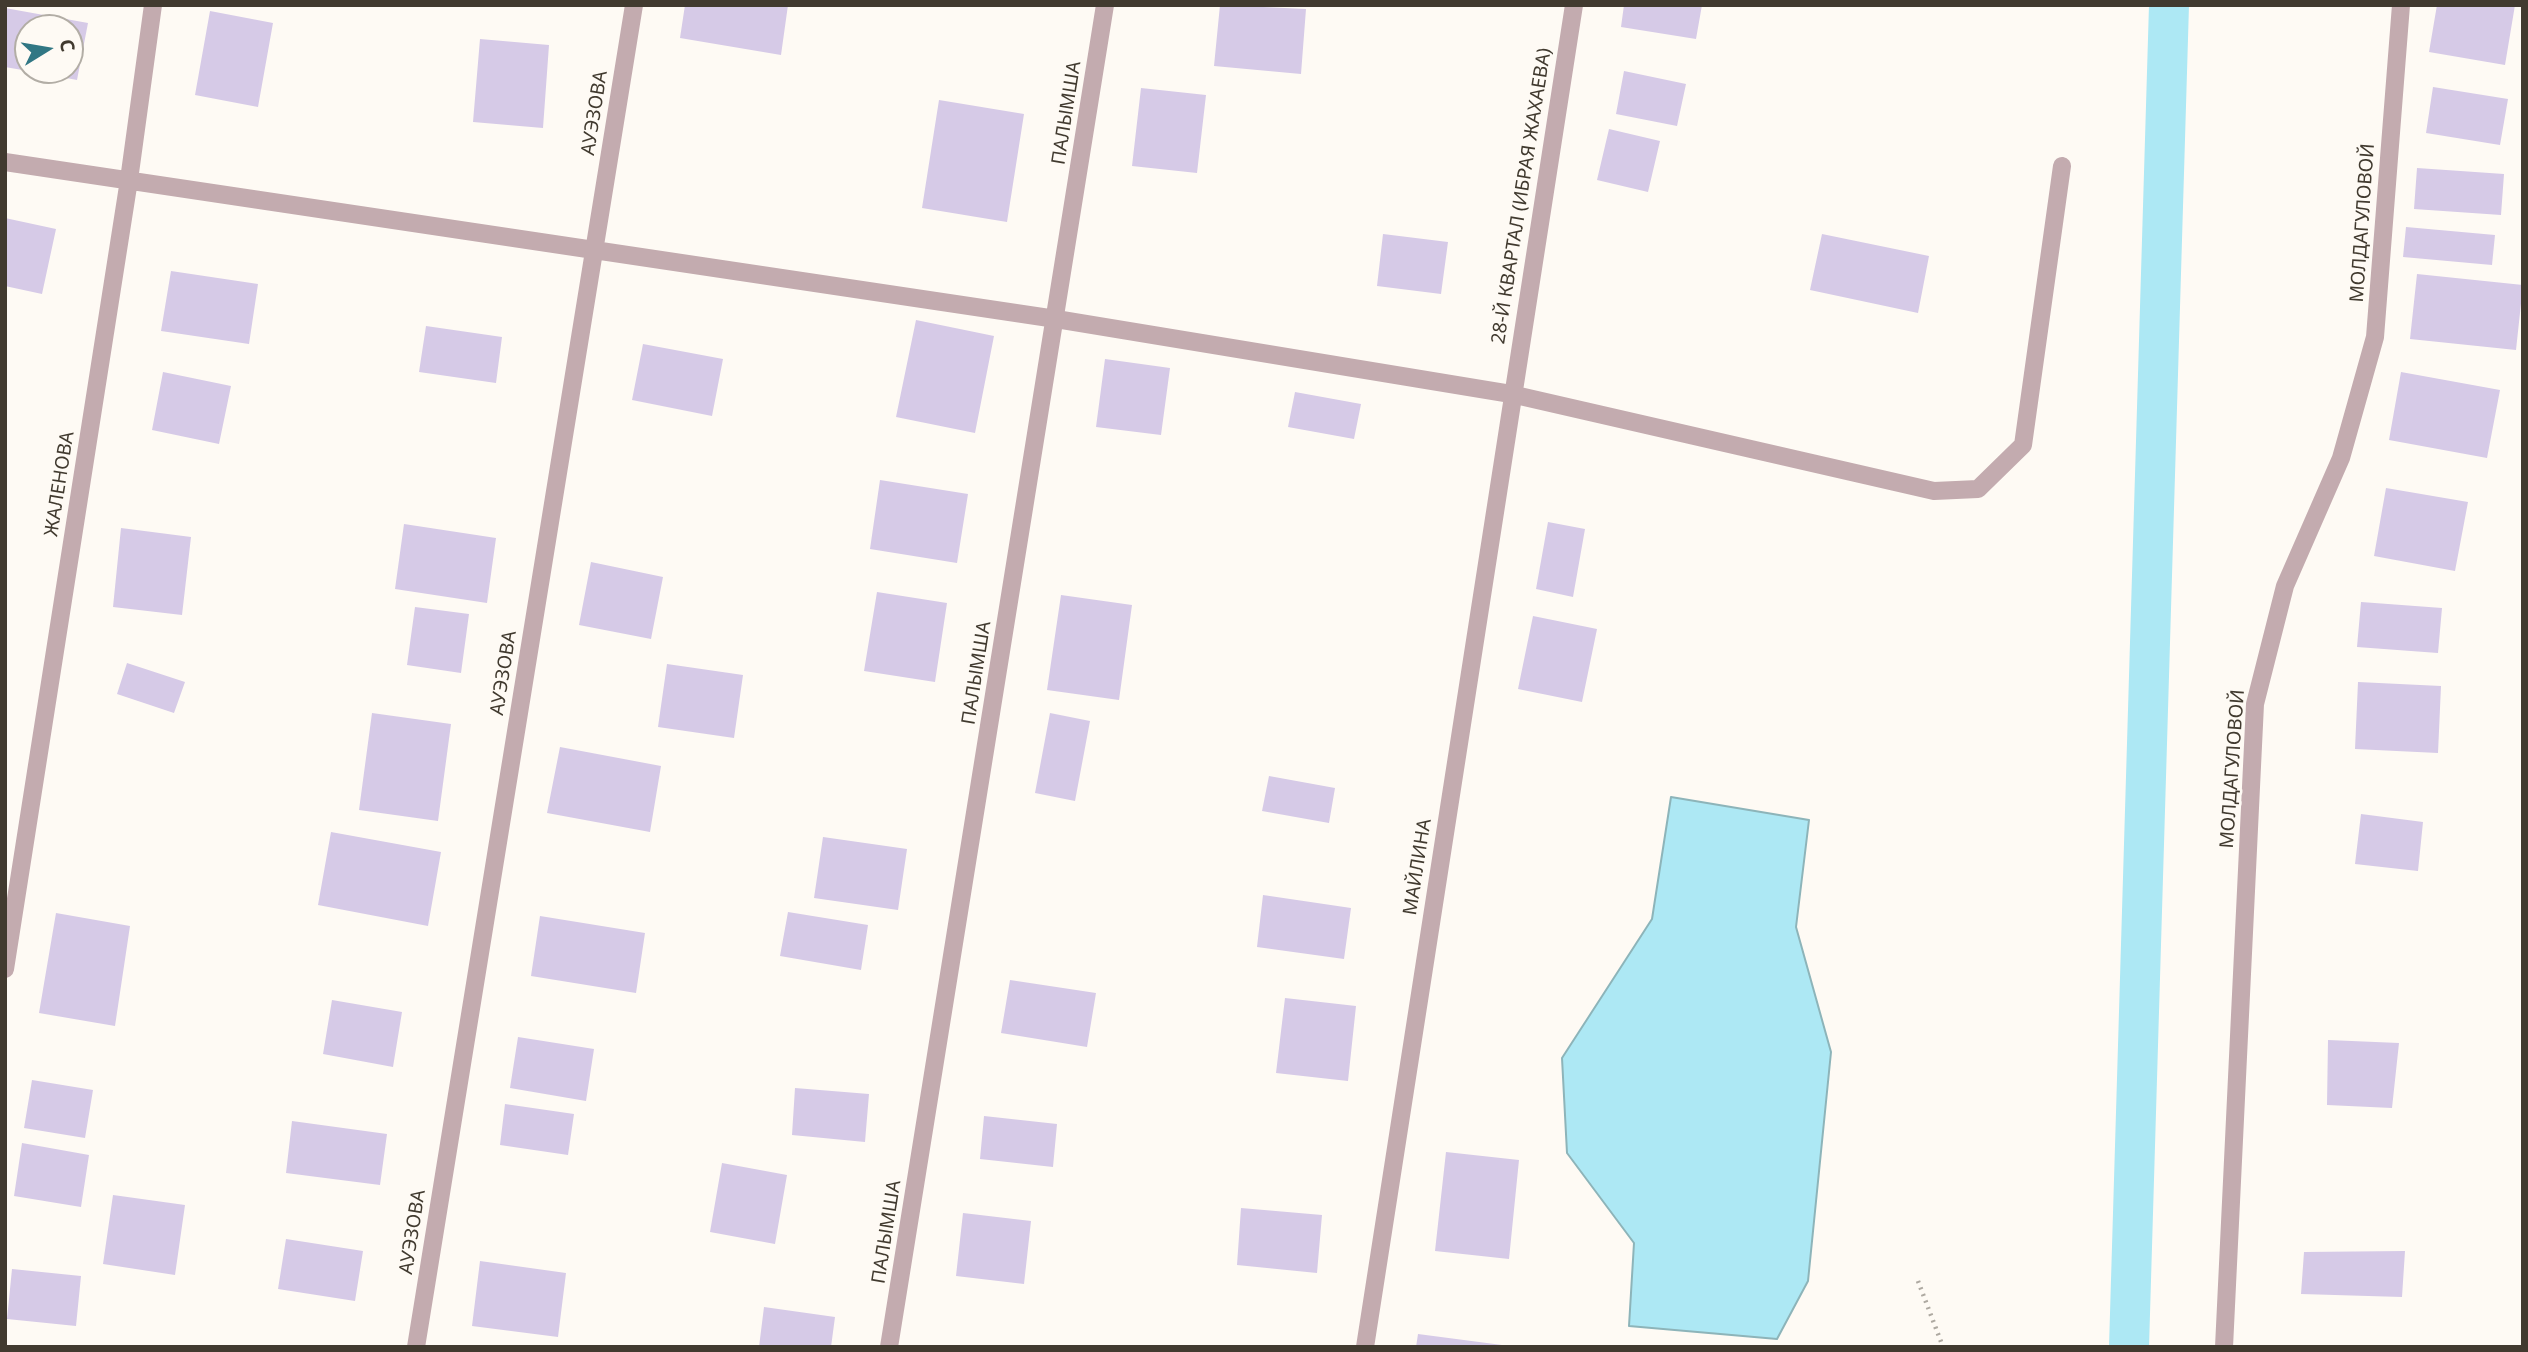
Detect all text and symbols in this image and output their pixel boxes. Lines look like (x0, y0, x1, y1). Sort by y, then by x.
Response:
north arrow (14, 14, 84, 84)
text: С (54, 37, 82, 54)
street label: 28-Й КВАРТАЛ (ИБРАЯ ЖАХАЕВА) (1487, 46, 1557, 346)
street label: ПАЛЫМША (1048, 60, 1086, 166)
street label: АУЭЗОВА (577, 69, 613, 157)
street label: МОЛДАГУЛОВОЙ (2346, 143, 2380, 303)
street label: ЖАЛЕНОВА (40, 430, 80, 538)
street label: ПАЛЫМША (958, 620, 996, 726)
street label: АУЭЗОВА (486, 629, 522, 717)
street label: МОЛДАГУЛОВОЙ (2216, 689, 2250, 849)
street label: МАЙЛИНА (1399, 817, 1437, 917)
street label: ПАЛЫМША (868, 1179, 906, 1285)
street label: АУЭЗОВА (395, 1188, 431, 1276)

